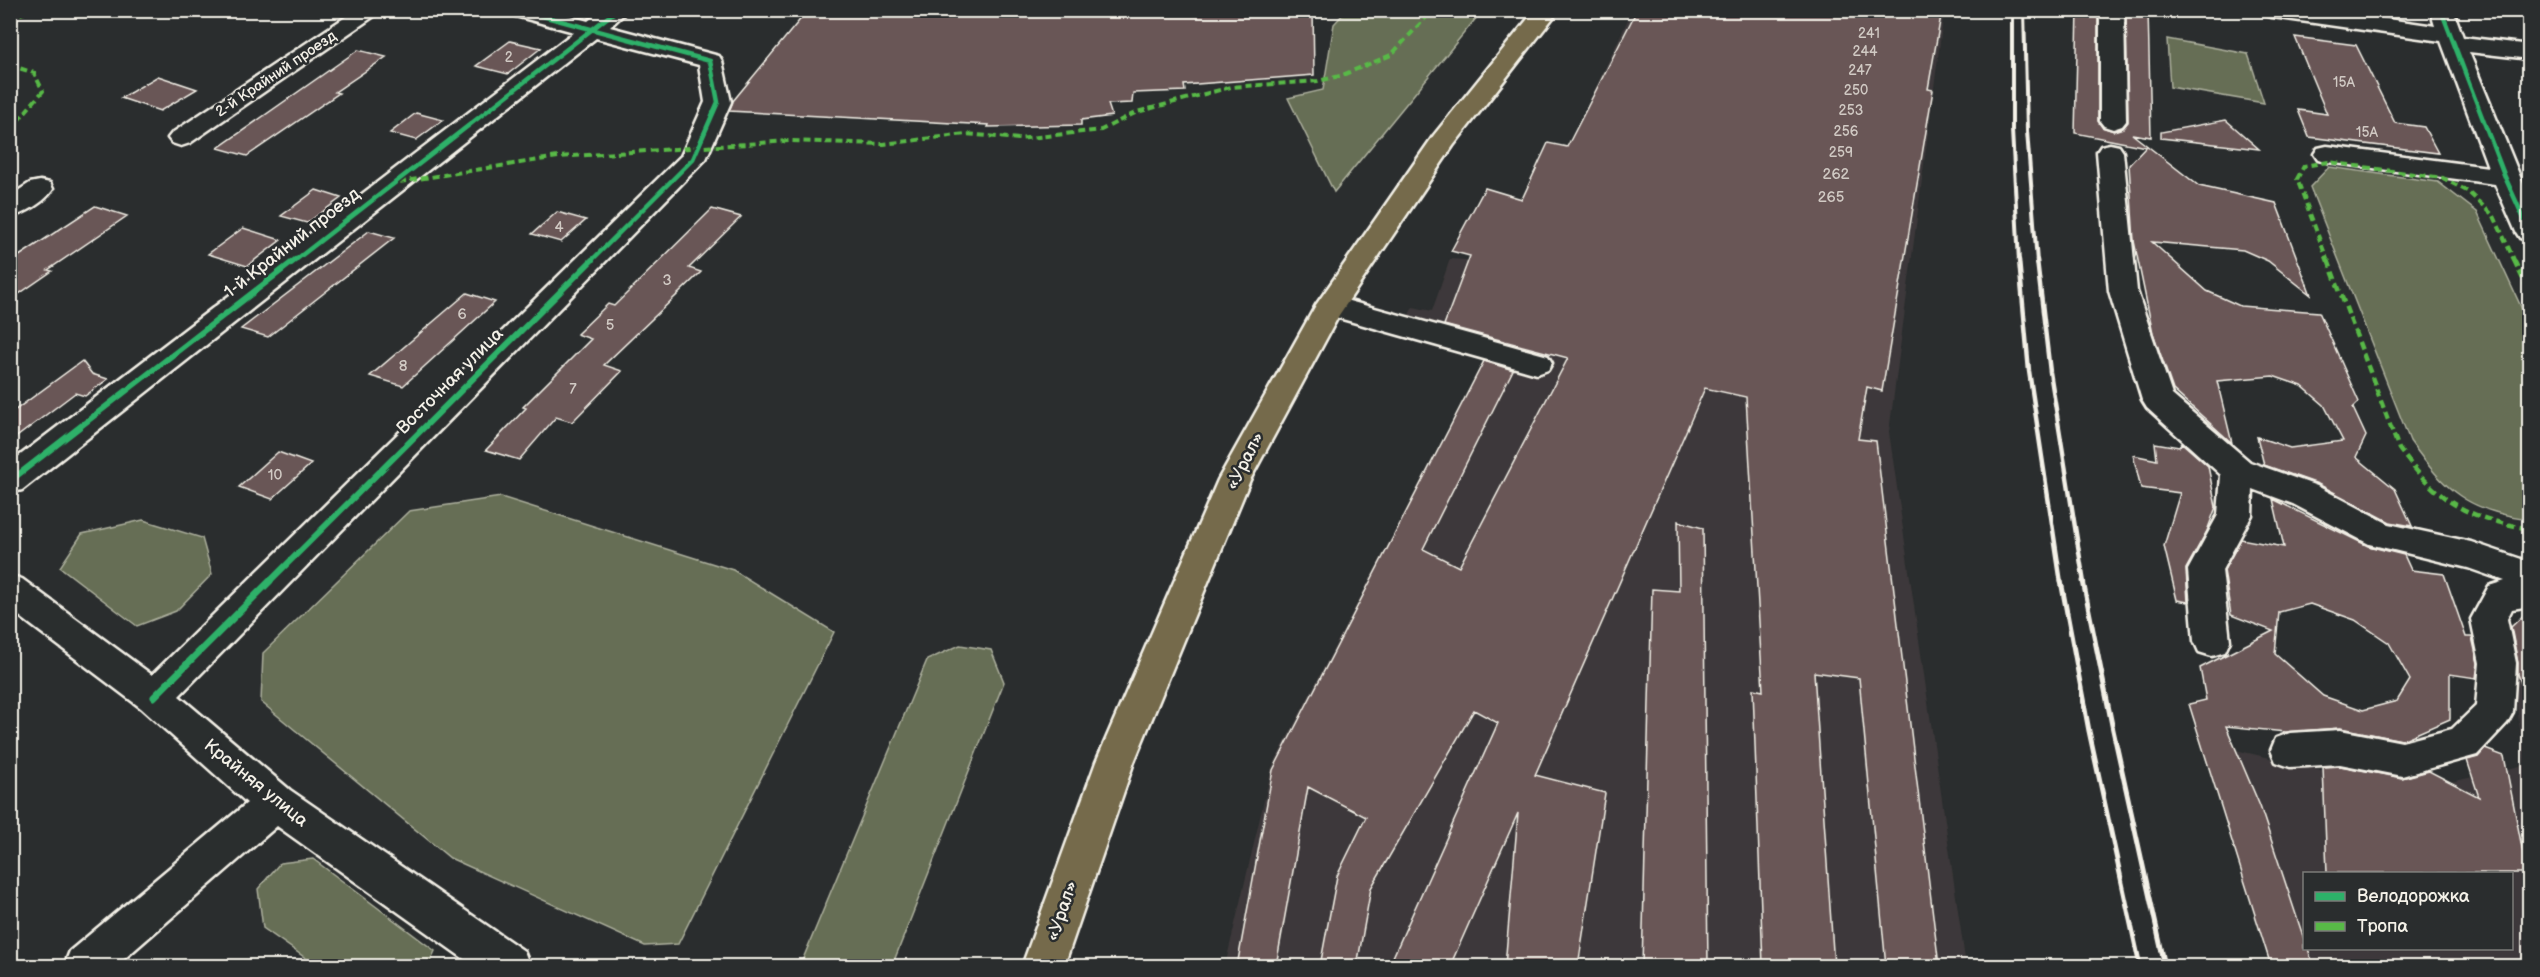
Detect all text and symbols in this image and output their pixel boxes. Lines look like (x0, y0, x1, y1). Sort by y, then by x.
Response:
house number: 241 (1858, 25, 1880, 42)
street label: 2-й Крайний проезд (212, 27, 340, 121)
house number: 244 (1852, 43, 1878, 60)
house number: 2 (505, 49, 514, 66)
house number: 247 (1848, 62, 1872, 79)
house number: 15А (2333, 74, 2355, 91)
house number: 250 (1844, 82, 1868, 99)
house number: 253 (1839, 102, 1863, 119)
house number: 256 (1834, 123, 1859, 140)
house number: 15А (2356, 124, 2378, 141)
house number: 259 (1829, 144, 1853, 161)
house number: 262 (1823, 165, 1850, 184)
street label: 1-й Крайний проезд (220, 183, 364, 302)
house number: 265 (1818, 188, 1844, 207)
house number: 4 (554, 218, 564, 237)
house number: 3 (662, 271, 672, 290)
house number: 6 (457, 305, 467, 324)
house number: 5 (606, 316, 614, 335)
street label: Восточная улица (392, 323, 508, 439)
house number: 8 (399, 357, 408, 376)
house number: 7 (569, 380, 577, 399)
street label: «Урал» (1221, 428, 1269, 494)
house number: 10 (268, 466, 282, 485)
street label: Крайняя улица (200, 735, 312, 832)
legend (2303, 872, 2513, 950)
street label: «Урал» (1042, 878, 1082, 944)
text: Велодорожка (2357, 886, 2470, 907)
text: Тропа (2357, 916, 2408, 937)

